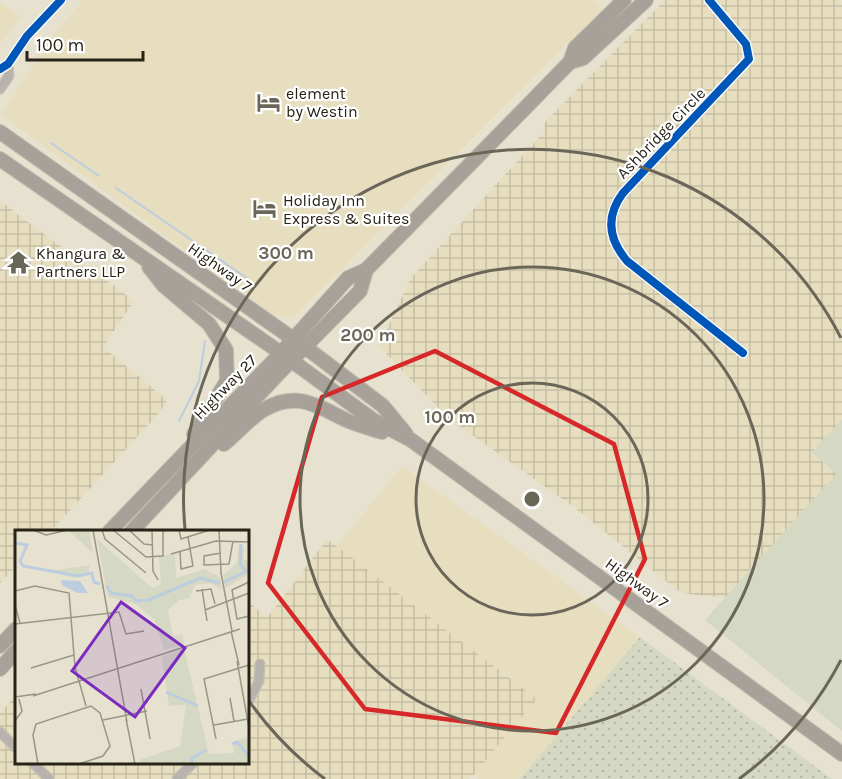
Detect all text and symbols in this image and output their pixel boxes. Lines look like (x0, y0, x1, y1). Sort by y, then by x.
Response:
scale bar (27, 24, 142, 62)
text: 100 m (36, 34, 84, 56)
place label: element by Westin (286, 84, 358, 121)
street label: Ashbridge Circle (613, 84, 709, 182)
hotel icon: element by Westin (255, 89, 281, 115)
place label: Holiday Inn Express & Suites (283, 191, 409, 228)
hotel icon: Holiday Inn Express & Suites (252, 196, 278, 222)
street label: Highway 7 (185, 238, 256, 296)
text: 300 m (258, 242, 314, 264)
place label: Khangura & Partners LLP (36, 244, 126, 281)
temple icon: Khangura & Partners LLP (5, 249, 31, 275)
text: 200 m (340, 324, 396, 346)
street label: Highway 27 (189, 350, 261, 423)
text: 100 m (425, 406, 475, 428)
centre of rings (522, 489, 542, 509)
inset map (15, 530, 249, 764)
street label: Highway 7 (602, 554, 673, 613)

